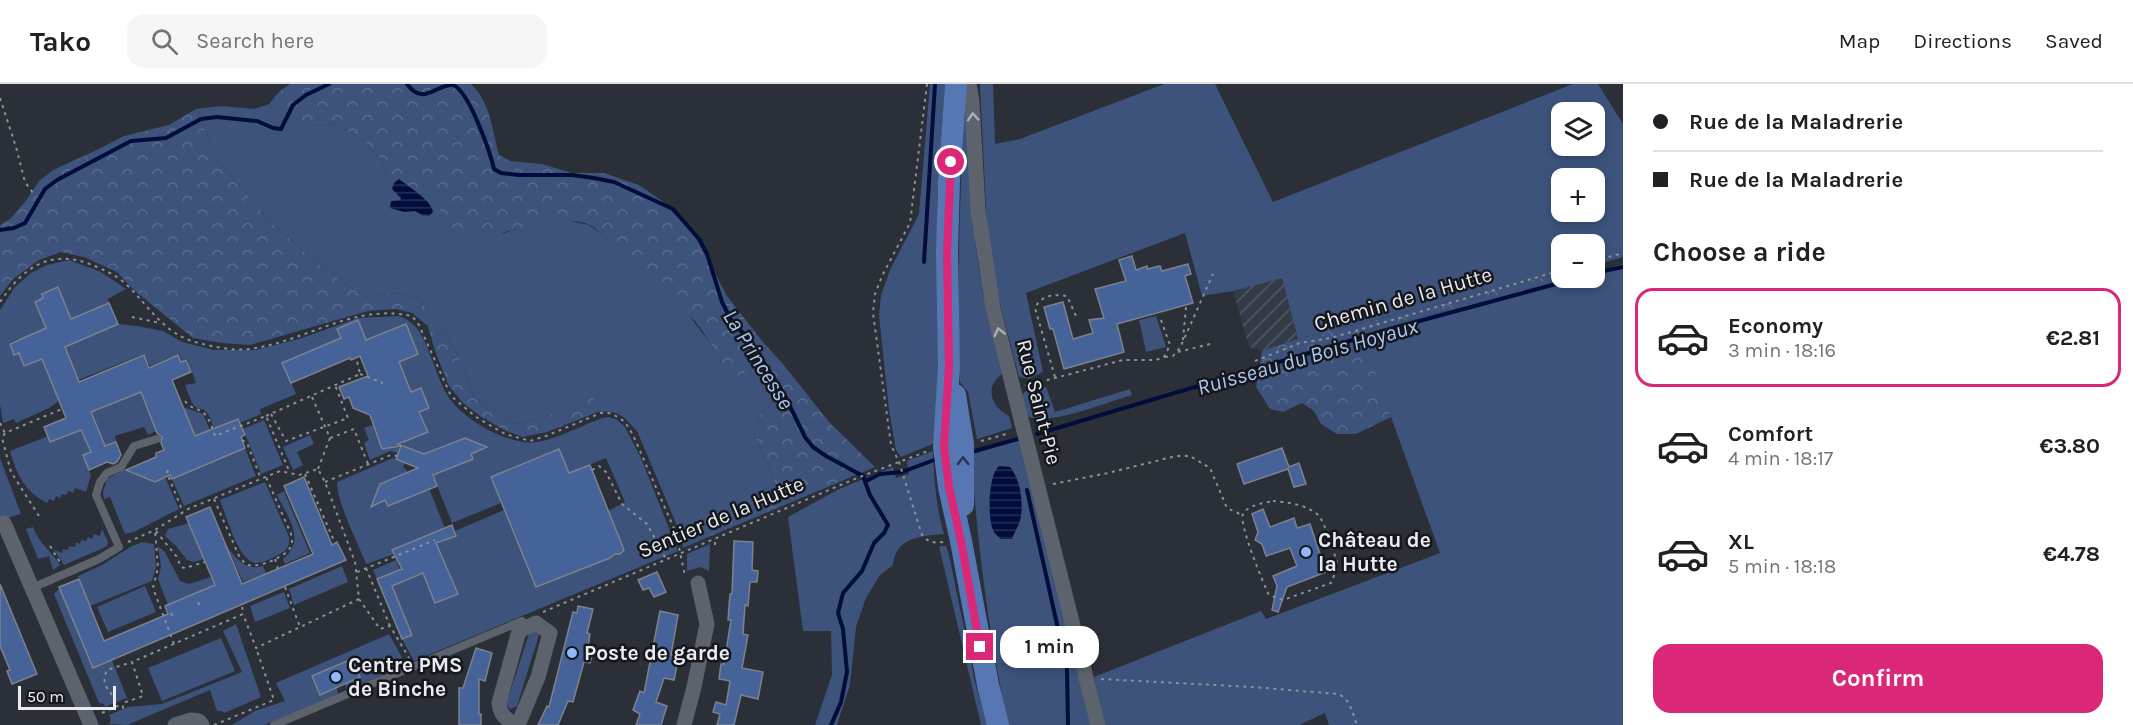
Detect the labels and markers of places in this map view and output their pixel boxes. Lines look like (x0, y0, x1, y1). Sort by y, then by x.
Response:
place label: Château de la Hutte (1318, 528, 1431, 576)
marker: Château de la Hutte (1299, 545, 1313, 559)
place label: Poste de garde (584, 641, 730, 665)
marker: Poste de garde (565, 646, 579, 660)
place label: Centre PMS de Binche (348, 653, 462, 701)
marker: Centre PMS de Binche (329, 670, 343, 684)

